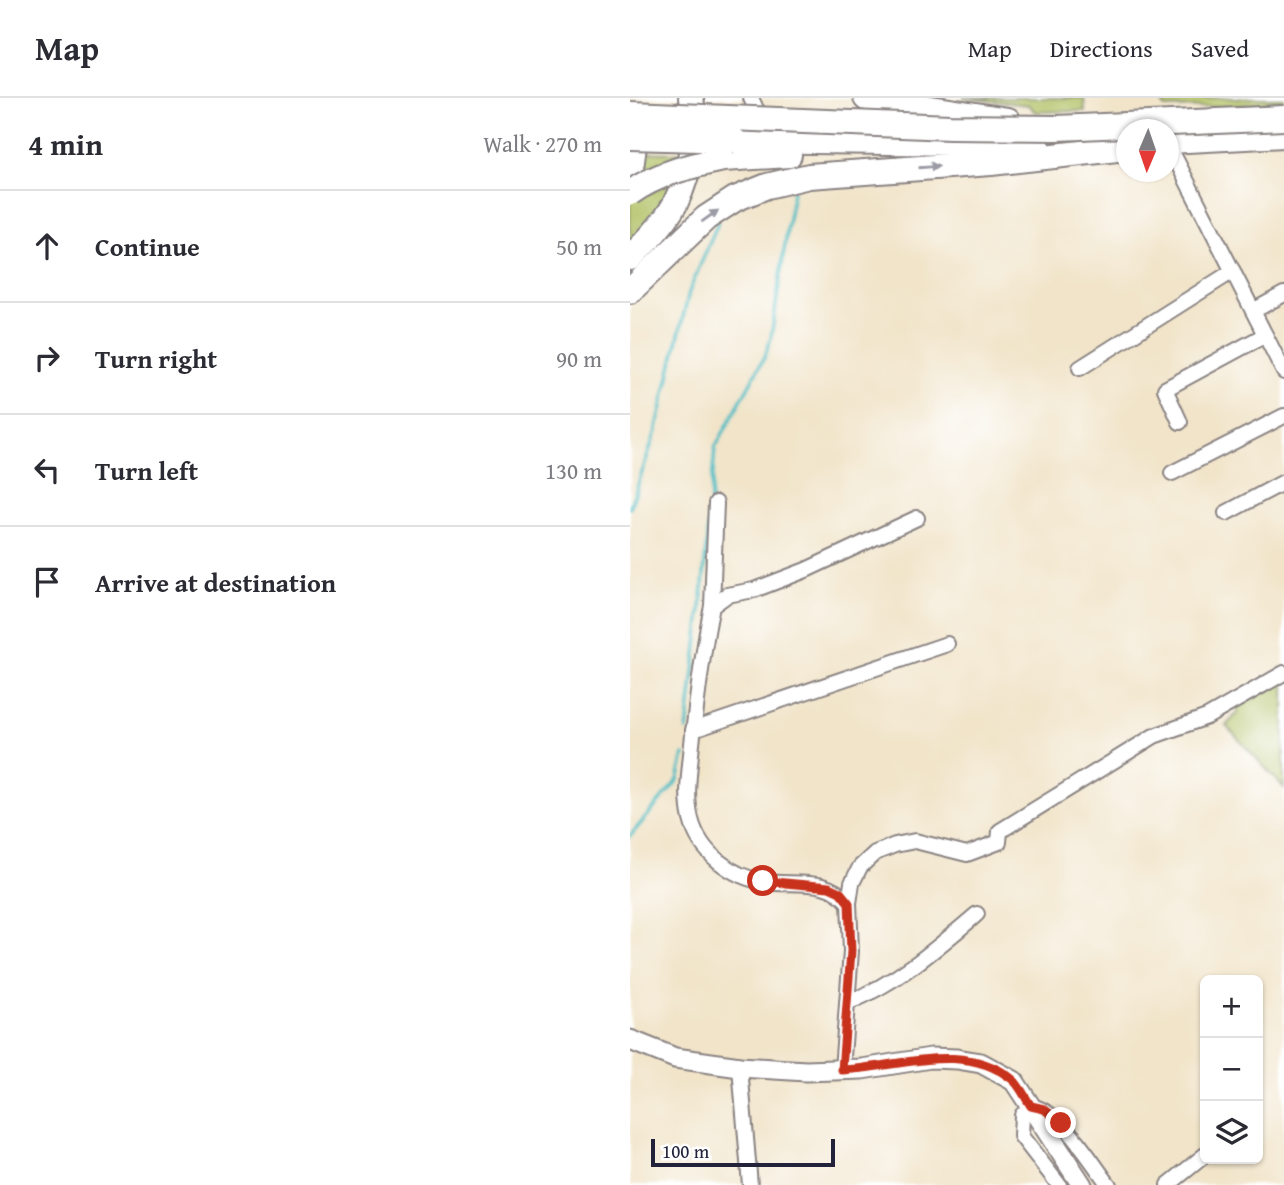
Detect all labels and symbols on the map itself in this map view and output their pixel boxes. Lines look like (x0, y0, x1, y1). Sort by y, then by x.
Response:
north arrow (1116, 119, 1179, 182)
one-way arrow (918, 161, 940, 172)
one-way arrow (701, 208, 719, 223)
route start (747, 865, 778, 896)
route end (1045, 1107, 1076, 1138)
scale bar (651, 1136, 835, 1168)

